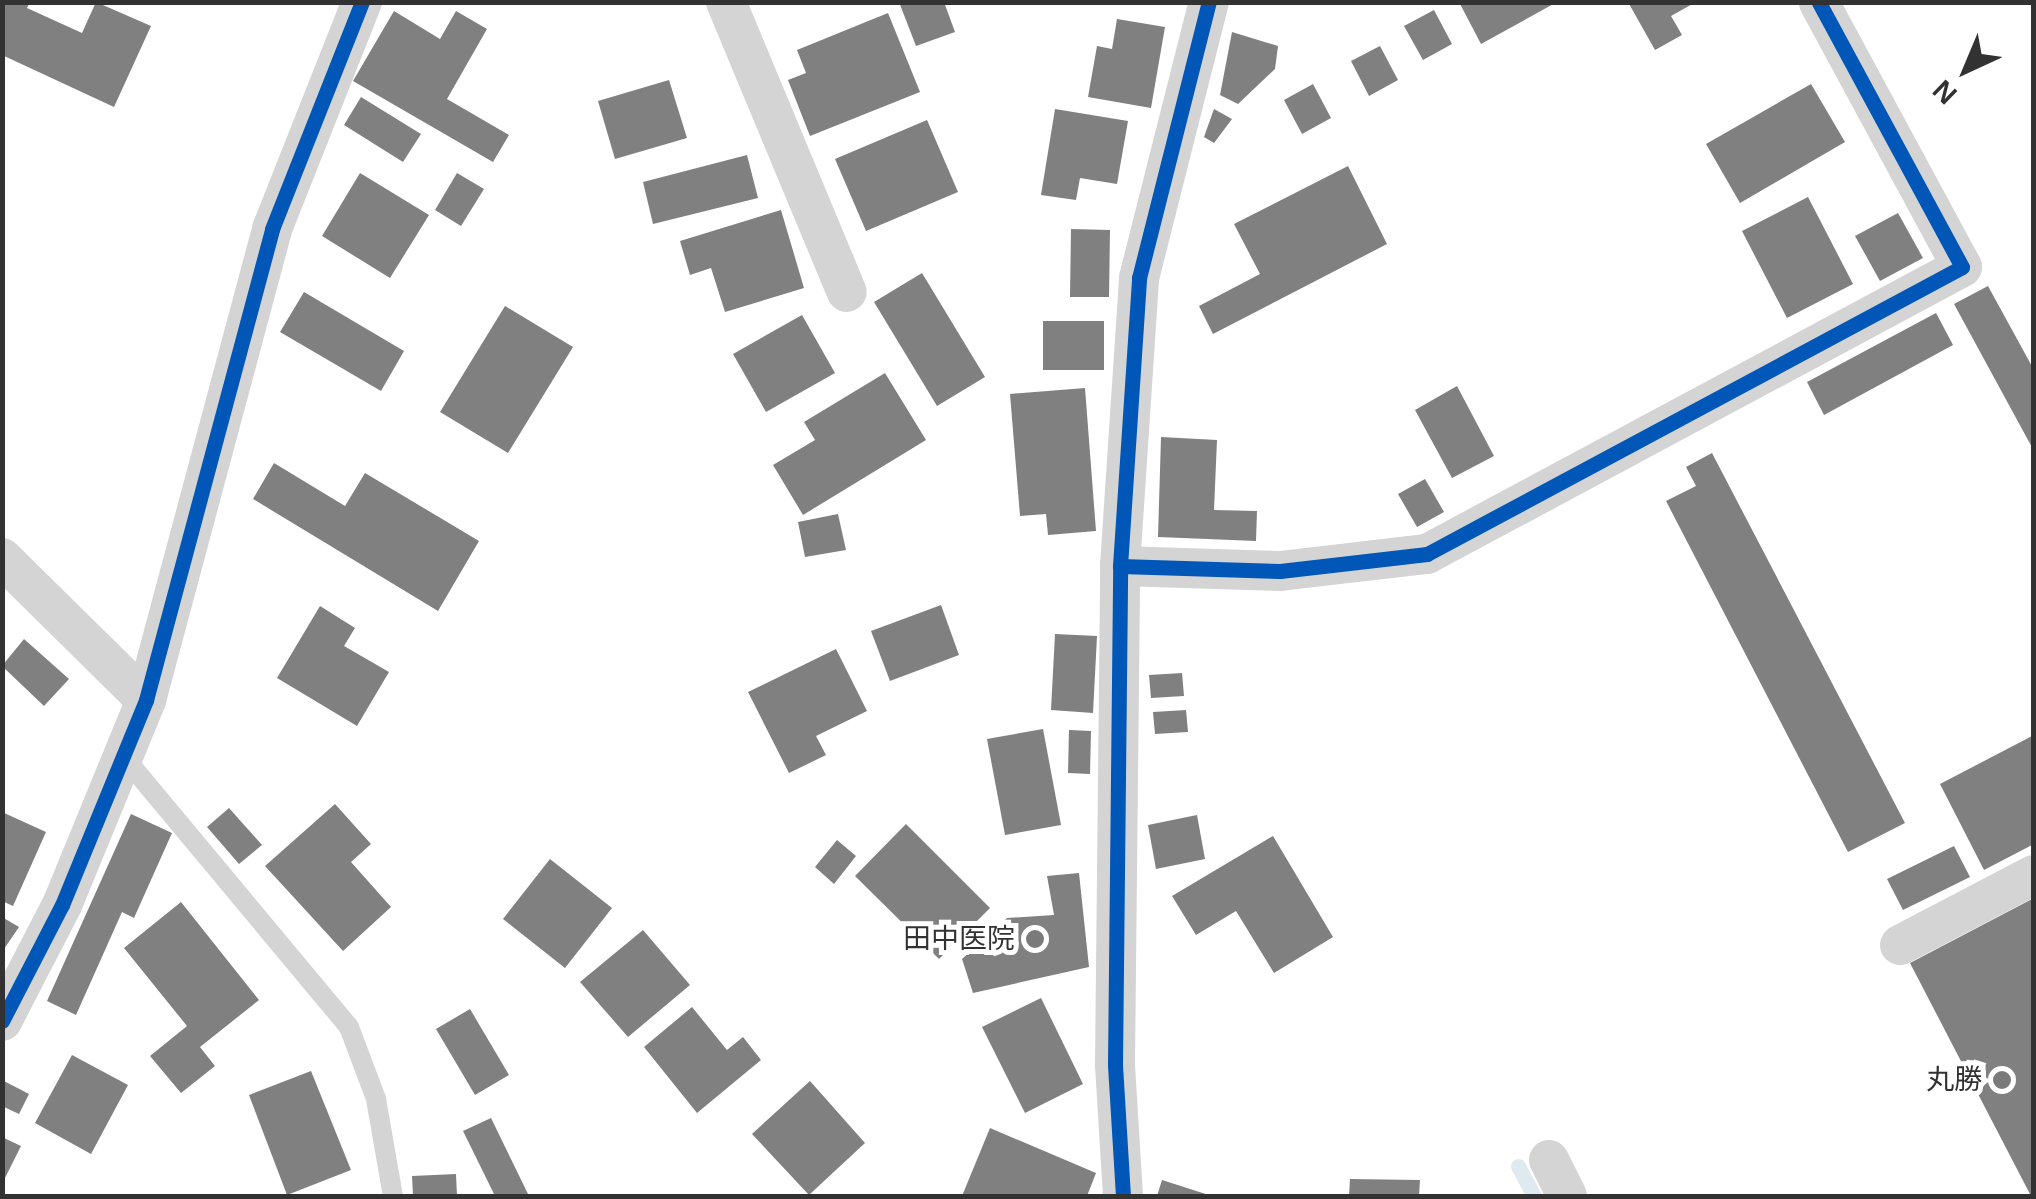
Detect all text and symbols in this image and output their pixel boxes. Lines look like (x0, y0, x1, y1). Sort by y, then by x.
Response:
north arrow (1916, 20, 2016, 120)
text: N (1927, 74, 1963, 110)
place label: 田中医院 (903, 922, 1015, 956)
marker: 田中医院 (1024, 928, 1046, 950)
place label: 丸勝 (1926, 1063, 1982, 1097)
marker: 丸勝 (1991, 1069, 2013, 1091)

